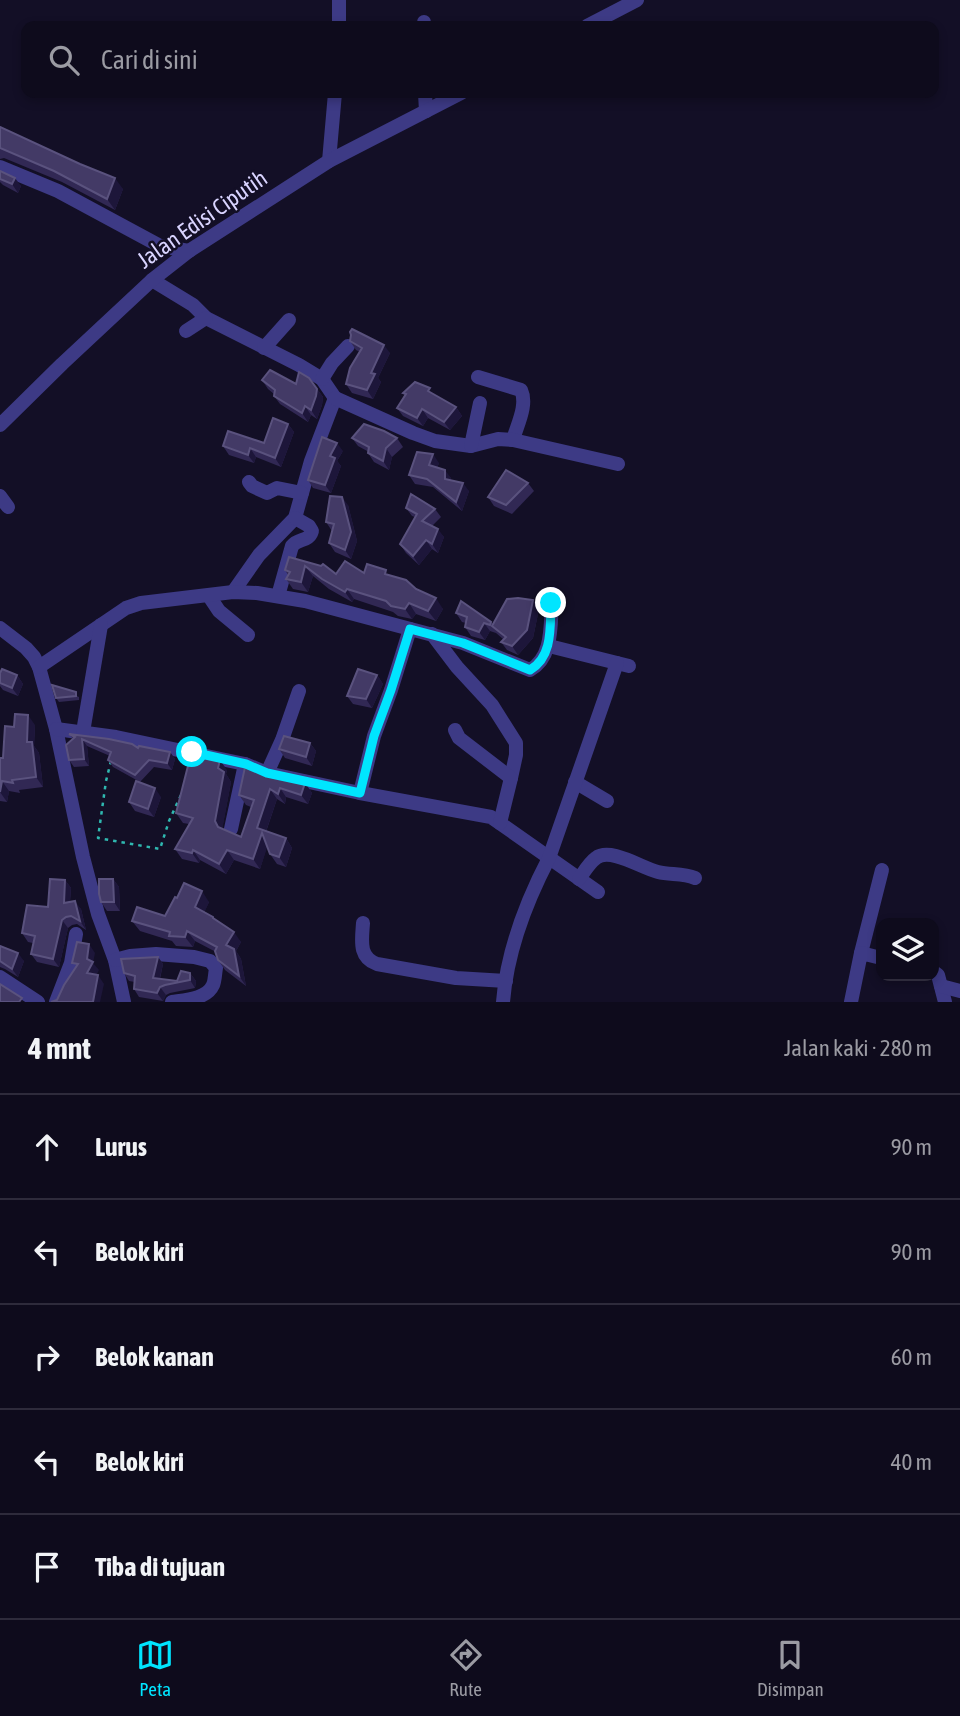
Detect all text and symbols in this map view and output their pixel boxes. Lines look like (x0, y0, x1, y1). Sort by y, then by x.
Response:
search box (21, 21, 939, 98)
icon: search (45, 41, 83, 79)
text: Cari di sini (101, 45, 198, 75)
street label: Jalan Edisi Ciputih (132, 165, 272, 273)
route end (535, 587, 566, 618)
route start (176, 736, 207, 767)
map controls (876, 918, 939, 981)
button: layers (876, 918, 939, 981)
text: 4 mnt (28, 1031, 91, 1065)
text: Jalan kaki · 280 m (784, 1035, 932, 1061)
icon: ahead (28, 1128, 66, 1166)
text: Lurus (95, 1132, 147, 1162)
text: 90 m (891, 1134, 932, 1160)
icon: left (28, 1233, 66, 1271)
text: Belok kiri (95, 1237, 184, 1267)
text: 90 m (891, 1239, 932, 1265)
icon: right (28, 1338, 66, 1376)
text: Belok kanan (95, 1342, 214, 1372)
text: 60 m (891, 1344, 932, 1370)
icon: left (28, 1443, 66, 1481)
text: Belok kiri (95, 1447, 184, 1477)
text: 40 m (891, 1449, 932, 1475)
icon: arrive (28, 1548, 66, 1586)
text: Tiba di tujuan (95, 1552, 225, 1582)
tab: Peta (136, 1636, 174, 1700)
tab: Rute (447, 1636, 485, 1700)
tab: Disimpan (757, 1636, 824, 1700)

